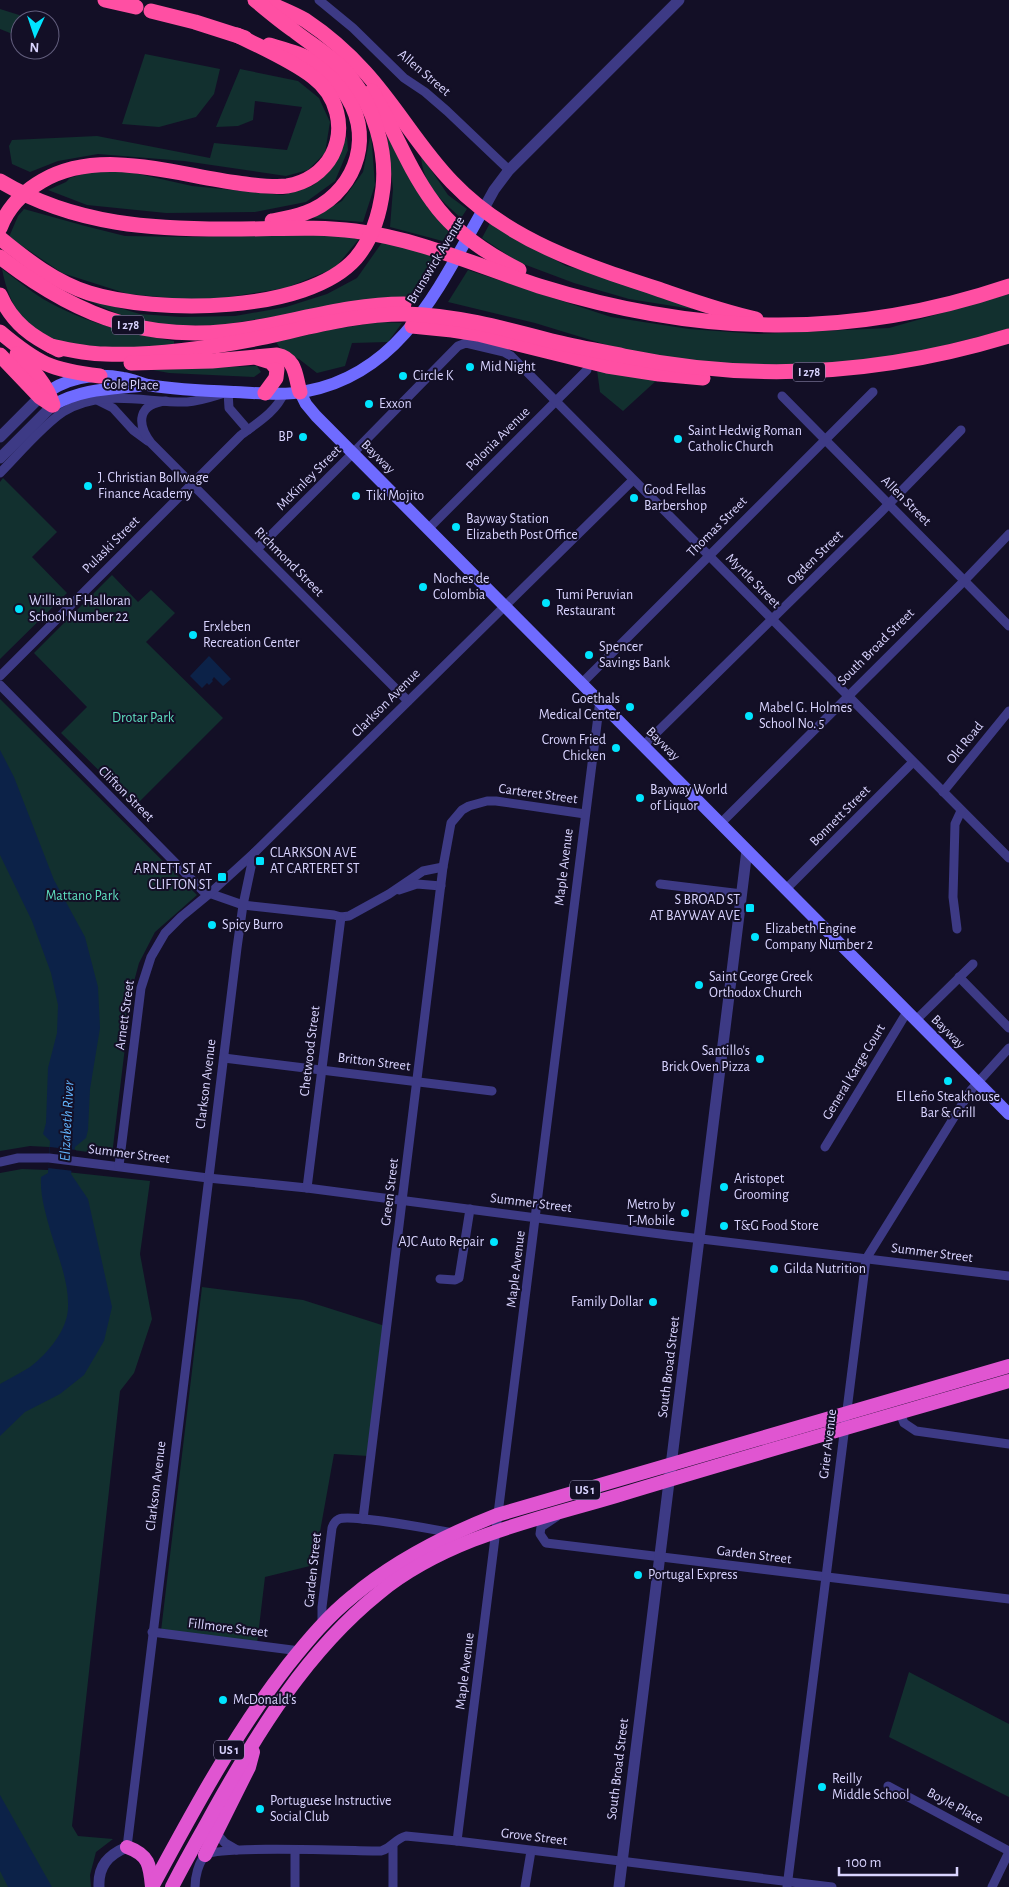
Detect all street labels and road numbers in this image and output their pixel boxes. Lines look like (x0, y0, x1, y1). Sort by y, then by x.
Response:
street label: Allen Street (395, 47, 453, 99)
street label: Brunswick Avenue (404, 214, 468, 306)
road number: I 278 (112, 316, 144, 334)
road number: I 278 (793, 362, 825, 382)
street label: Cole Place (103, 378, 159, 392)
street label: Polonia Avenue (463, 404, 533, 474)
street label: Bayway (358, 437, 398, 477)
street label: McKinley Street (274, 443, 344, 513)
street label: Allen Street (878, 473, 934, 529)
street label: Thomas Street (684, 494, 750, 560)
street label: Pulaski Street (80, 513, 143, 576)
street label: Richmond Street (252, 525, 327, 600)
street label: Ogden Street (784, 528, 846, 588)
street label: Myrtle Street (723, 551, 783, 611)
street label: South Broad Street (835, 606, 917, 688)
street label: Clarkson Avenue (349, 666, 423, 740)
street label: Old Road (944, 719, 986, 767)
street label: Bayway (643, 724, 683, 764)
street label: Clifton Street (96, 764, 157, 825)
street label: Carteret Street (498, 782, 579, 807)
street label: Bonnett Street (807, 783, 873, 849)
street label: Maple Avenue (552, 828, 576, 906)
street label: Arnett Street (113, 979, 137, 1051)
street label: Chetwood Street (298, 1004, 323, 1097)
street label: Bayway (928, 1012, 968, 1052)
street label: General Karge Court (820, 1021, 888, 1122)
street label: Clarkson Avenue (194, 1038, 218, 1130)
street label: Britton Street (337, 1051, 412, 1073)
street label: Summer Street (87, 1142, 171, 1166)
street label: Green Street (379, 1157, 401, 1227)
street label: Summer Street (489, 1191, 573, 1215)
street label: Maple Avenue (504, 1230, 528, 1308)
street label: Summer Street (890, 1241, 974, 1265)
street label: South Broad Street (656, 1315, 682, 1419)
street label: Grier Avenue (817, 1408, 839, 1480)
street label: Clarkson Avenue (144, 1440, 168, 1532)
road number: US 1 (570, 1480, 600, 1500)
street label: Garden Street (302, 1531, 324, 1608)
street label: Garden Street (716, 1543, 793, 1567)
street label: Fillmore Street (187, 1616, 269, 1640)
street label: Maple Avenue (453, 1632, 477, 1710)
street label: South Broad Street (605, 1717, 631, 1821)
road number: US 1 (214, 1740, 244, 1760)
street label: Boyle Place (925, 1785, 985, 1827)
street label: Grove Street (500, 1826, 569, 1848)

